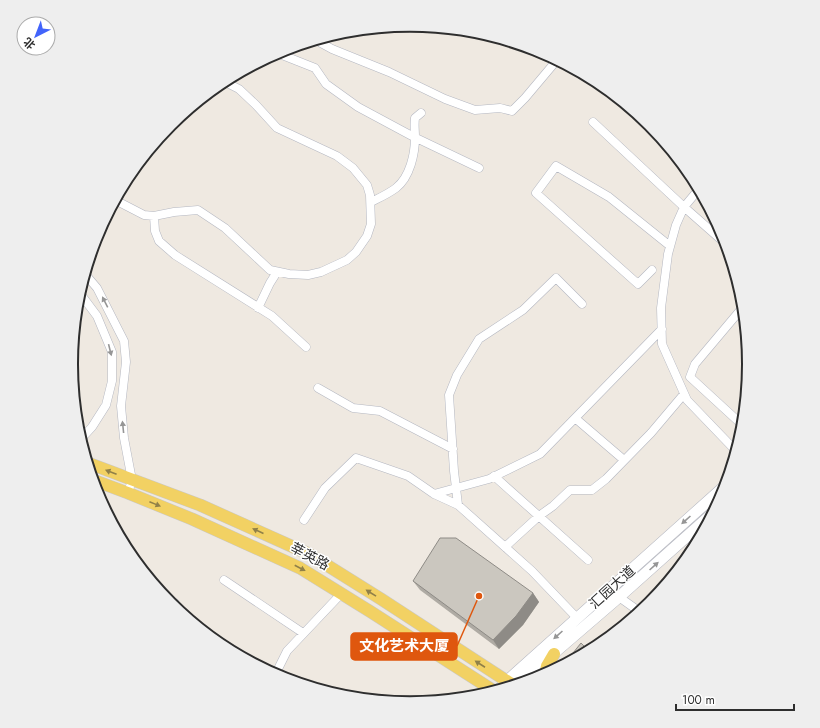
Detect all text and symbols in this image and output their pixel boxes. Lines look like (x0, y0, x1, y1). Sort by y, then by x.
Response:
north arrow (16, 16, 56, 56)
text: 北 (20, 34, 39, 53)
one-way arrow (101, 297, 108, 308)
one-way arrow (107, 345, 113, 357)
one-way arrow (120, 421, 126, 433)
one-way arrow (104, 469, 116, 475)
one-way arrow (150, 502, 162, 508)
one-way arrow (682, 515, 691, 524)
one-way arrow (252, 528, 263, 534)
street label: 莘英路 (287, 537, 333, 575)
street label: 汇园大道 (585, 561, 639, 613)
one-way arrow (649, 561, 659, 570)
one-way arrow (294, 565, 305, 572)
one-way arrow (366, 589, 376, 597)
one-way arrow (553, 630, 564, 639)
callout: 文化艺术大厦 (351, 633, 457, 660)
text: 文化艺术大厦 (359, 635, 449, 657)
one-way arrow (475, 660, 486, 668)
scale bar (676, 686, 794, 712)
text: 100 m (682, 691, 715, 709)

